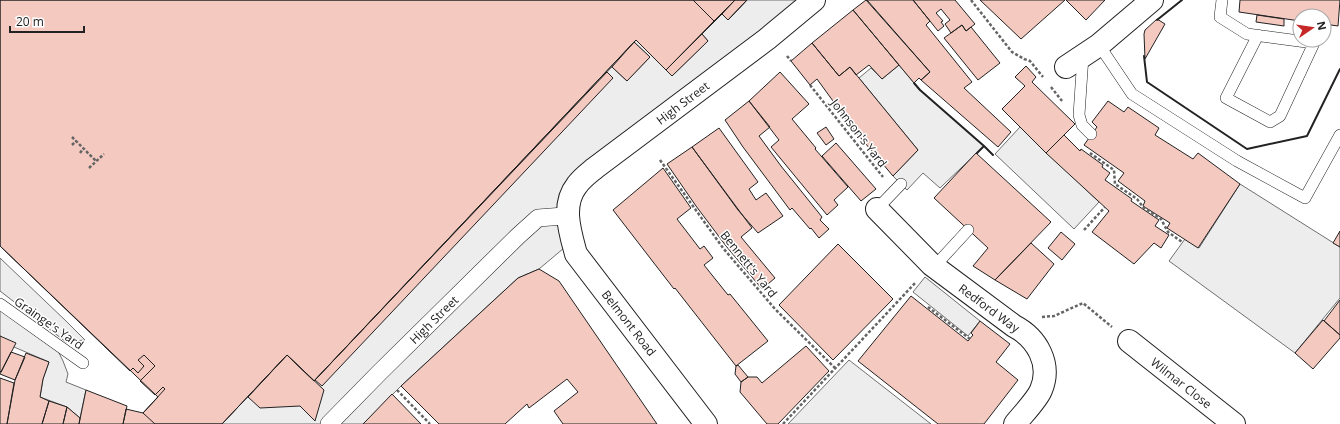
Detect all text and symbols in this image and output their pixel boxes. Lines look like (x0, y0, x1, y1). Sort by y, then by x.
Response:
scale bar (10, 8, 84, 34)
north arrow (1292, 8, 1332, 48)
text: 20 m (16, 13, 44, 30)
text: N (1314, 20, 1331, 32)
street label: High Street (652, 77, 713, 128)
street label: Johnson's Yard (826, 94, 891, 171)
street label: Bennett's Yard (717, 227, 781, 301)
street label: Redford Way (955, 279, 1024, 336)
street label: Belmont Road (598, 287, 660, 359)
street label: High Street (405, 291, 462, 347)
street label: Grainge's Yard (11, 293, 87, 353)
street label: Wilmar Close (1148, 353, 1216, 412)

